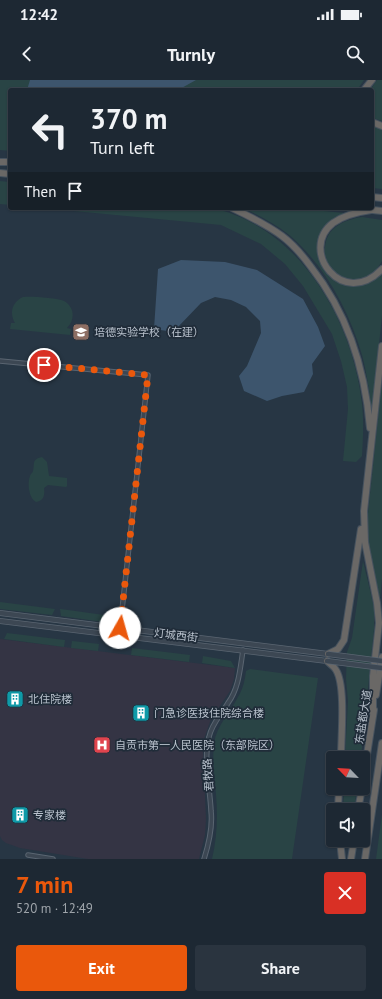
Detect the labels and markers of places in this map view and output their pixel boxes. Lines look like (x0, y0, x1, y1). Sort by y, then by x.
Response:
school or university icon: 培德实验学校（在建） (71, 322, 91, 342)
place label: 培德实验学校（在建） (94, 325, 204, 339)
pin (27, 348, 61, 382)
building icon: 北住院楼 (5, 689, 25, 709)
place label: 北住院楼 (28, 692, 72, 706)
building icon: 门急诊医技住院综合楼 (131, 703, 151, 723)
place label: 门急诊医技住院综合楼 (154, 706, 264, 720)
hospital icon: 自贡市第一人民医院（东部院区） (92, 735, 112, 755)
place label: 自贡市第一人民医院（东部院区） (115, 738, 280, 752)
building icon: 专家楼 (10, 805, 30, 825)
place label: 专家楼 (33, 808, 66, 822)

